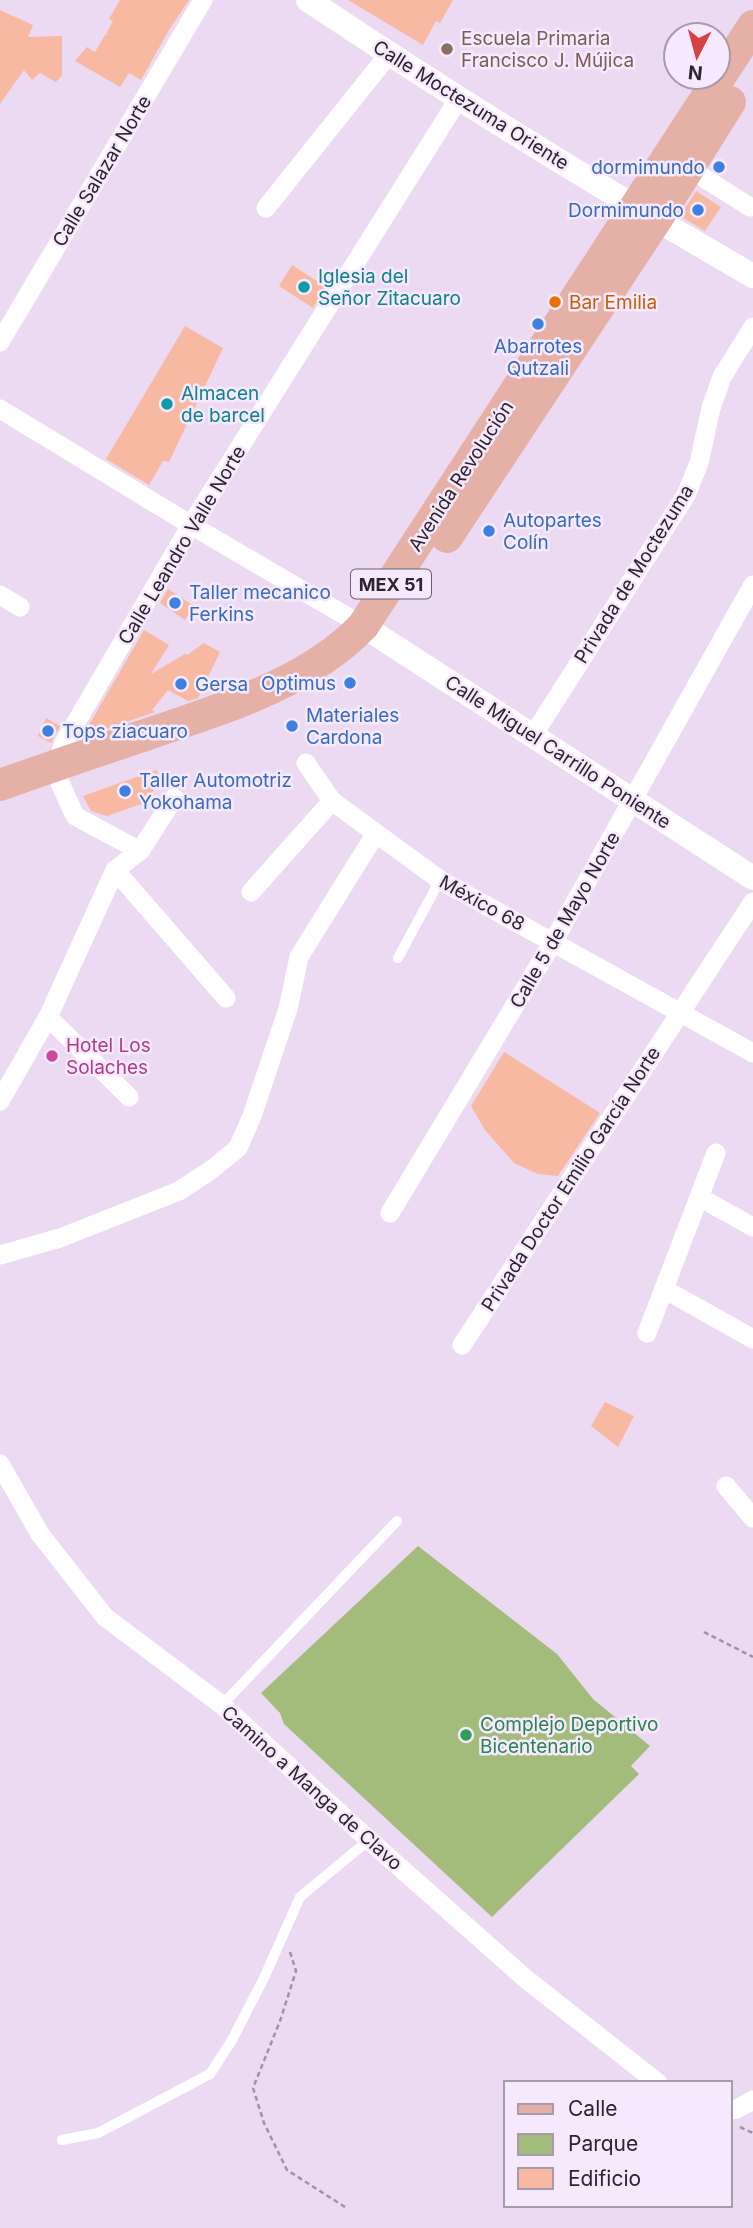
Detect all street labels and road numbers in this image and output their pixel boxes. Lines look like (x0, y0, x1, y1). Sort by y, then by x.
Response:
street label: Calle Moctezuma Oriente (369, 35, 573, 175)
street label: Calle Salazar Norte (48, 91, 156, 251)
street label: Avenida Revolución (404, 396, 518, 556)
street label: Calle Leandro Valle Norte (113, 441, 251, 649)
street label: Privada de Moctezuma (570, 480, 698, 668)
road number: MEX 51 (351, 570, 431, 598)
street label: Calle Miguel Carrillo Poniente (441, 670, 675, 834)
street label: Calle 5 de Mayo Norte (505, 828, 625, 1012)
street label: México 68 (435, 870, 529, 936)
street label: Privada Doctor Emilio García Norte (477, 1042, 665, 1316)
street label: Camino a Manga de Clavo (217, 1701, 407, 1875)

